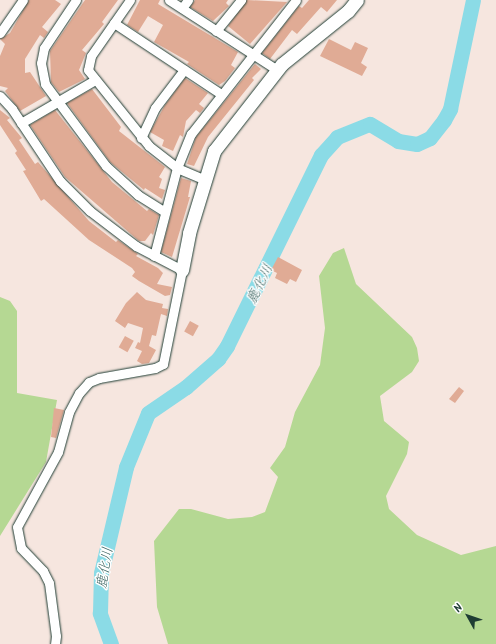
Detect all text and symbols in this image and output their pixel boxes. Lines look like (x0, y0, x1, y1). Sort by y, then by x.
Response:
water label: 鹿化川 (243, 261, 277, 307)
water label: 鹿化川 (93, 546, 117, 590)
north arrow (448, 596, 488, 636)
text: N (450, 600, 468, 617)

